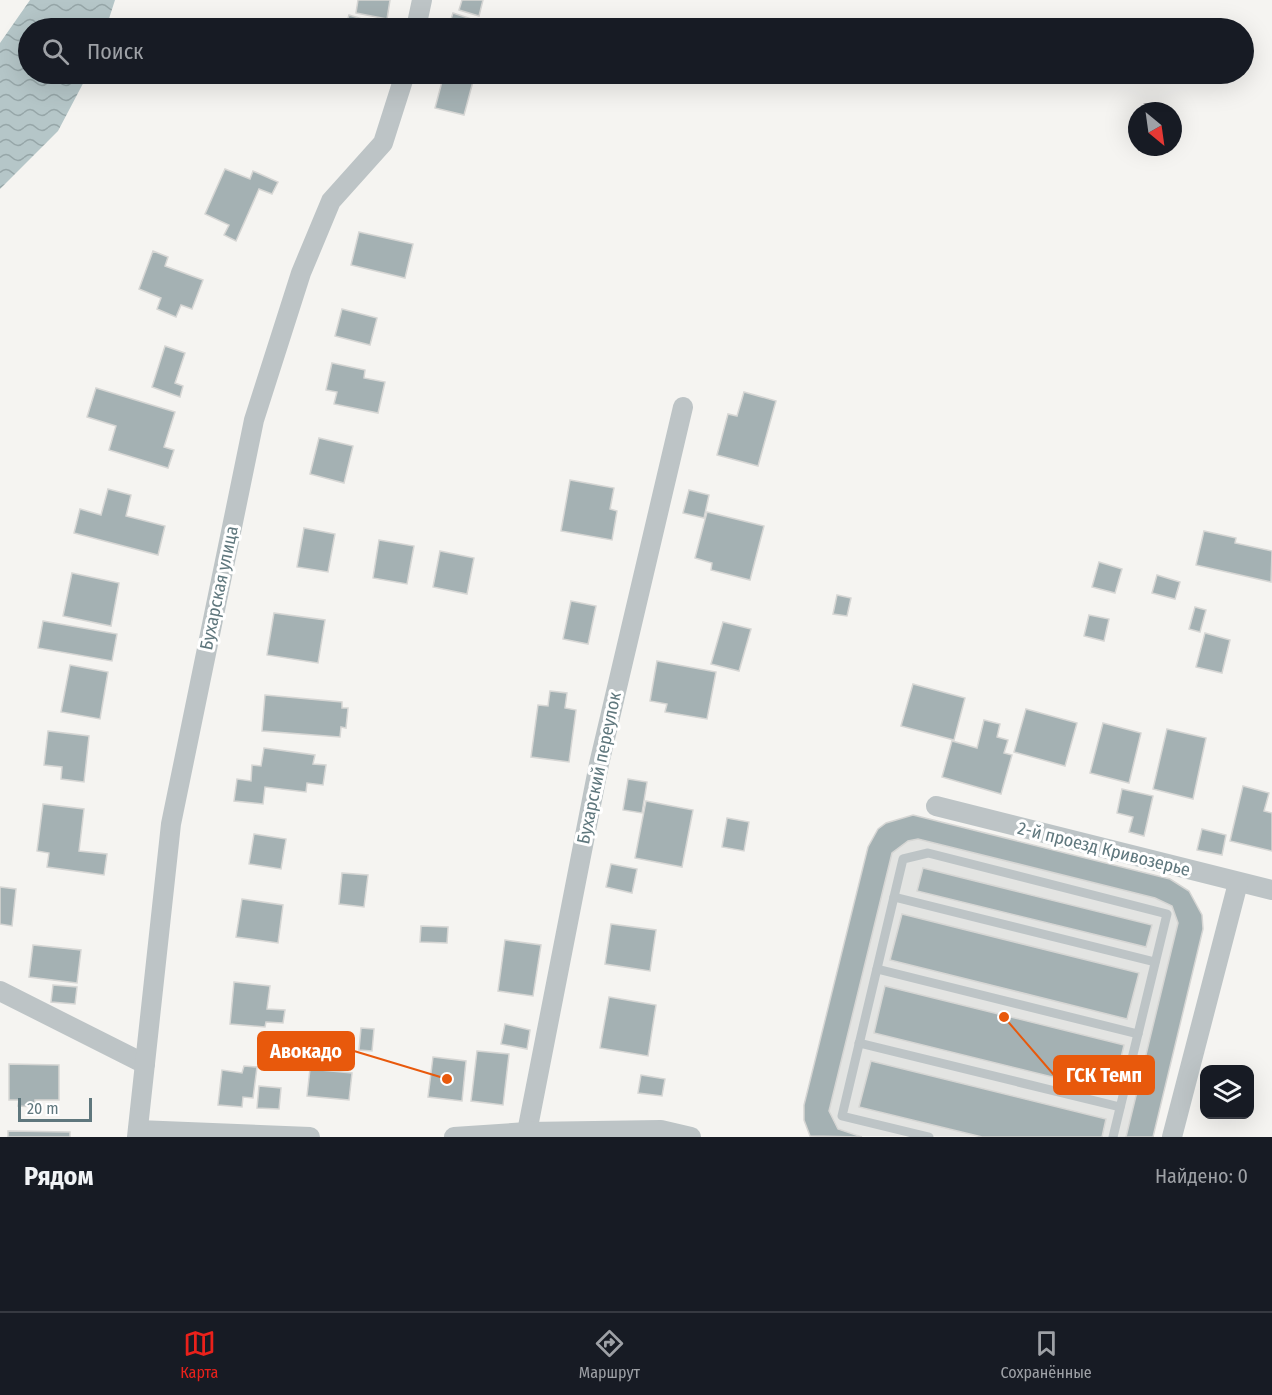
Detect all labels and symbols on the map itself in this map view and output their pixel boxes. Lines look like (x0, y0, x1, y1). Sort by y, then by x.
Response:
north arrow (1128, 102, 1182, 156)
street label: Бухарская улица (195, 524, 243, 652)
street label: Бухарский переулок (572, 689, 626, 846)
street label: 2-й проезд Кривозерье (1015, 817, 1193, 881)
callout: Авокадо (258, 1032, 354, 1070)
text: Авокадо (269, 1039, 342, 1063)
callout: ГСК Темп (1054, 1056, 1154, 1094)
text: ГСК Темп (1066, 1063, 1142, 1087)
scale bar (18, 1095, 92, 1122)

